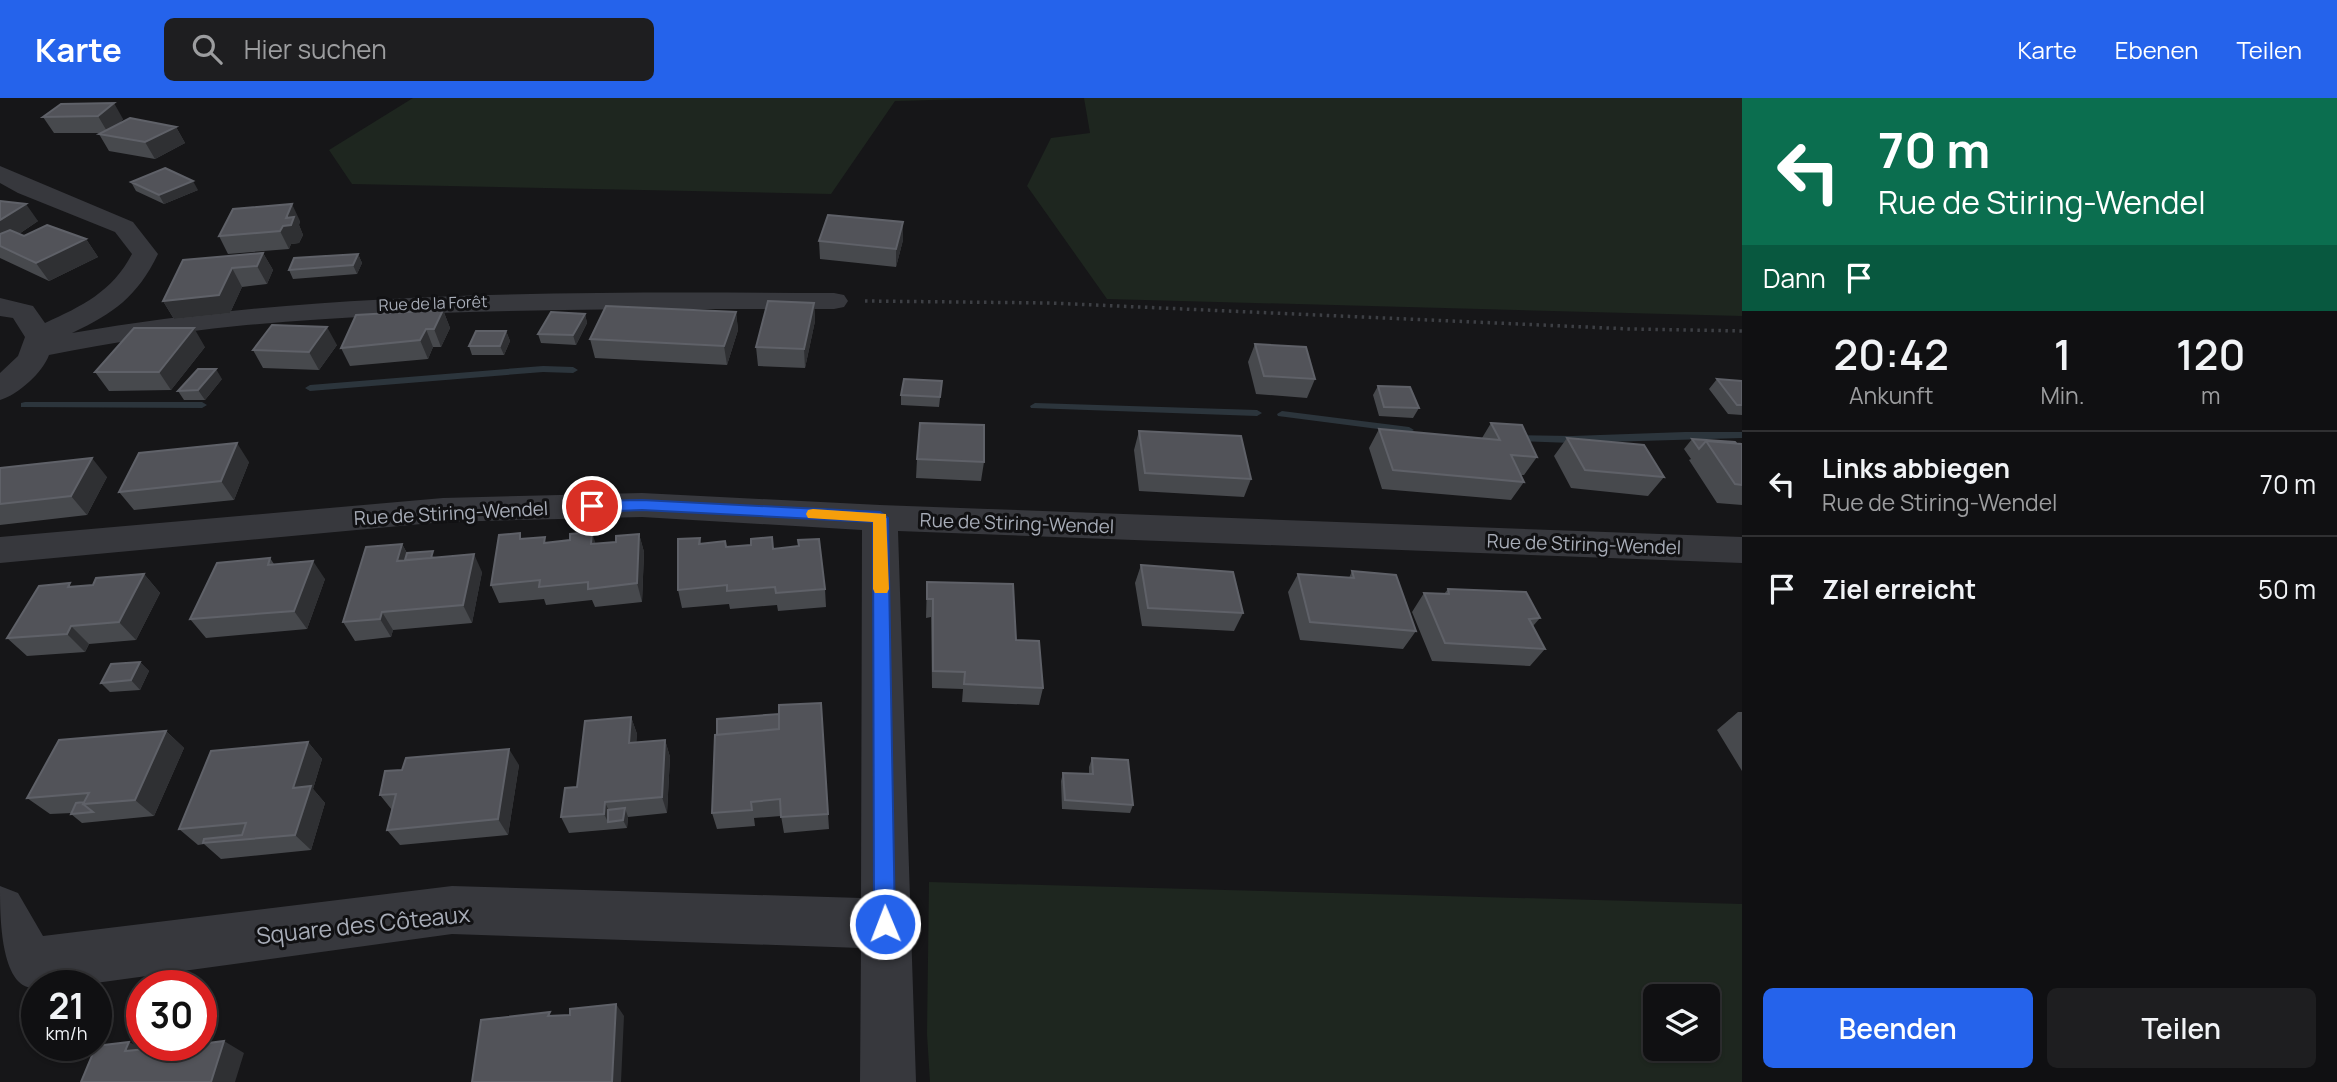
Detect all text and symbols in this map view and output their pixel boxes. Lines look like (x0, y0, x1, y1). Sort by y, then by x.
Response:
search box (164, 18, 654, 81)
text: Karte (35, 27, 122, 72)
icon: search (188, 30, 226, 68)
text: Hier suchen (244, 31, 387, 67)
text: Karte (2017, 33, 2077, 66)
text: Ebenen (2115, 33, 2198, 66)
text: Teilen (2236, 33, 2302, 66)
text: 70 m (1878, 116, 1990, 183)
icon: left (1763, 126, 1854, 217)
text: Rue de Stiring-Wendel (1878, 180, 2206, 224)
icon: arrive (1840, 259, 1878, 297)
text: Dann (1763, 260, 1826, 296)
street label: Rue de la Forêt (378, 290, 488, 316)
text: 20:42 (1834, 325, 1949, 383)
text: 1 (2054, 325, 2071, 383)
text: 120 (2176, 325, 2245, 383)
text: Ankunft (1849, 379, 1933, 411)
text: Min. (2040, 379, 2085, 411)
text: m (2201, 379, 2221, 411)
text: Links abbiegen (1822, 450, 2010, 486)
icon: left (1763, 465, 1801, 503)
text: 70 m (2260, 466, 2316, 502)
pin (562, 476, 622, 536)
text: Rue de Stiring-Wendel (1822, 486, 2057, 518)
icon: arrive (573, 487, 611, 525)
street label: Rue de Stiring-Wendel (353, 495, 549, 531)
street label: Rue de Stiring-Wendel (919, 507, 1115, 539)
street label: Rue de Stiring-Wendel (1486, 528, 1682, 560)
icon: arrive (1763, 570, 1801, 608)
text: Ziel erreicht (1822, 571, 1976, 607)
text: 50 m (2258, 571, 2316, 607)
position arrow (848, 887, 922, 961)
street label: Square des Côteaux (255, 897, 471, 951)
speed limit sign: 30 (126, 970, 217, 1061)
text: 21 (48, 982, 85, 1030)
map controls (1643, 984, 1720, 1061)
button: layers (1643, 984, 1720, 1061)
button: Beenden (1763, 988, 2033, 1068)
button: Teilen (2047, 988, 2316, 1068)
text: km/h (46, 1021, 87, 1045)

